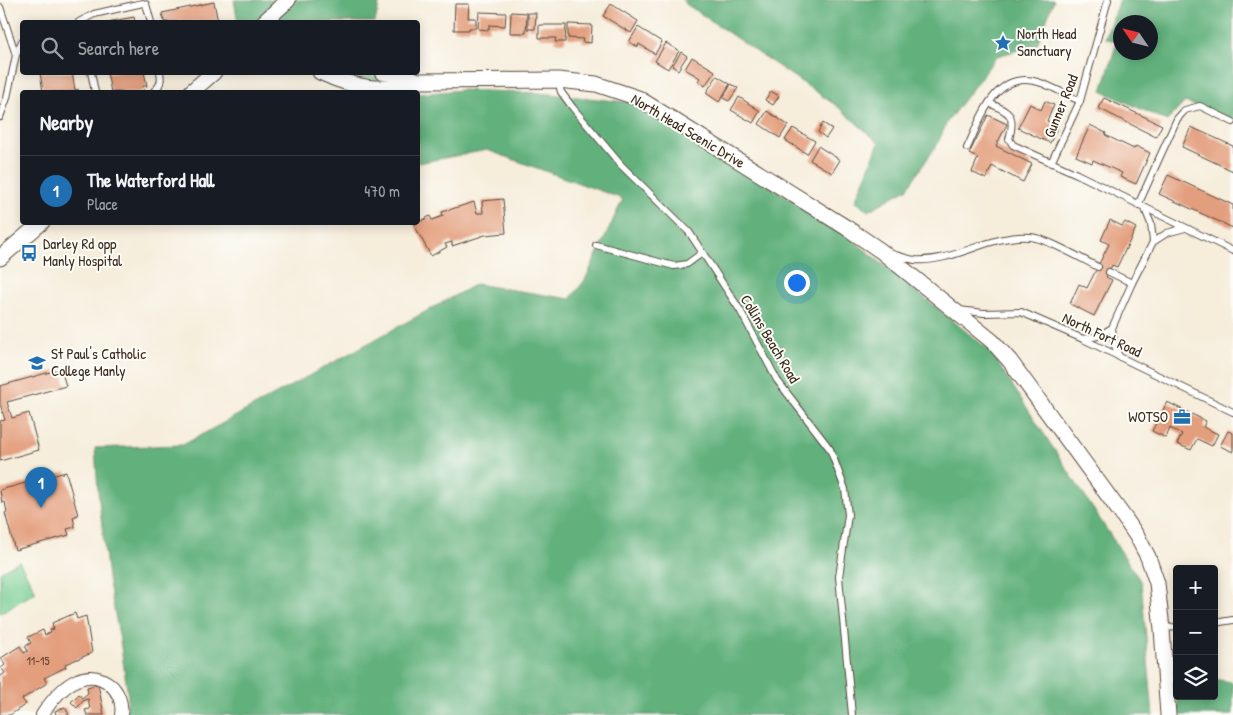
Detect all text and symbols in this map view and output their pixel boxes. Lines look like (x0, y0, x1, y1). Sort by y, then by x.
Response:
north arrow (1113, 15, 1158, 60)
search box (20, 20, 420, 75)
place label: North Head Sanctuary (1017, 23, 1077, 61)
place icon: North Head Sanctuary (993, 33, 1013, 53)
icon: search (38, 34, 66, 62)
text: Search here (78, 35, 159, 61)
street label: Gunner Road (1038, 71, 1083, 141)
street label: North Head Scenic Drive (627, 88, 749, 173)
text: Nearby (40, 108, 93, 137)
text: The Waterford Hall (87, 167, 214, 193)
text: 1 (53, 180, 59, 202)
text: 470 m (364, 180, 400, 202)
text: Place (87, 193, 118, 215)
place label: Darley Rd opp Manly Hospital (43, 233, 122, 271)
bus stop icon: Darley Rd opp Manly Hospital (19, 243, 39, 263)
your location (784, 270, 810, 296)
street label: Collins Beach Road (736, 291, 805, 387)
street label: North Fort Road (1059, 307, 1145, 362)
place label: St Paul's Catholic College Manly (51, 343, 146, 381)
school or university icon: St Paul's Catholic College Manly (27, 353, 47, 373)
place label: WOTSO (1128, 406, 1168, 427)
office icon: WOTSO (1172, 407, 1192, 427)
pin: 1 (25, 467, 57, 508)
map controls (1173, 565, 1218, 700)
button: + (1173, 565, 1218, 610)
button: − (1173, 610, 1218, 655)
house number: 11-15 (27, 652, 50, 669)
button: layers (1173, 655, 1218, 700)

